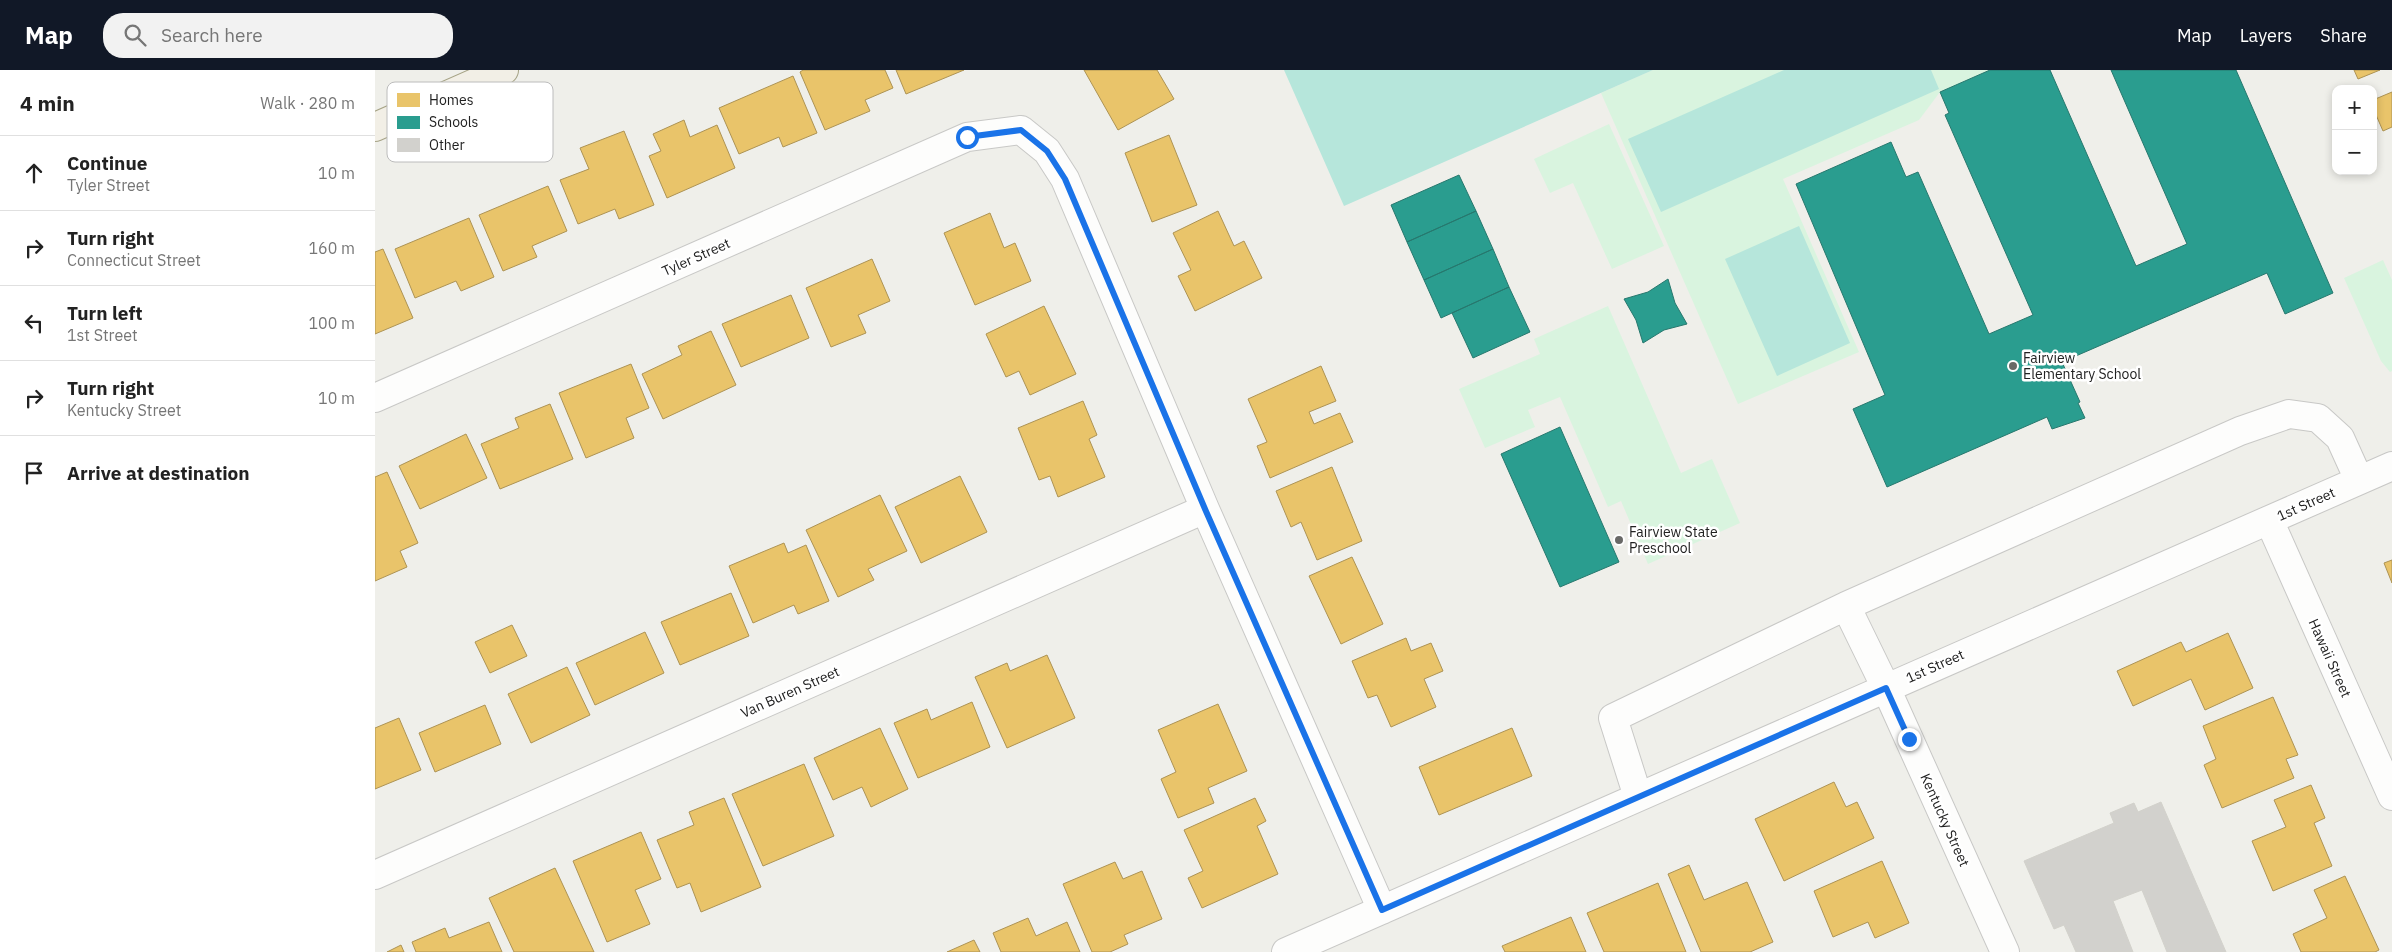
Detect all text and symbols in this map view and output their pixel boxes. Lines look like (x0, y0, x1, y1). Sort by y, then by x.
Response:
search box (103, 13, 453, 58)
text: Map (25, 19, 73, 51)
icon: search (121, 21, 149, 49)
text: Search here (161, 23, 263, 47)
text: Map (2177, 24, 2212, 47)
text: Layers (2240, 24, 2292, 47)
text: Share (2320, 24, 2367, 47)
legend (387, 82, 553, 162)
map controls (2332, 85, 2377, 175)
button: + (2332, 85, 2377, 130)
text: 4 min (20, 89, 75, 117)
text: Homes (429, 91, 474, 109)
text: Walk · 280 m (260, 93, 355, 113)
text: Schools (429, 113, 479, 131)
route start (956, 126, 979, 149)
button: − (2332, 130, 2377, 175)
text: Other (429, 136, 465, 154)
text: Continue (67, 151, 147, 175)
icon: ahead (20, 159, 48, 187)
text: 10 m (318, 163, 355, 183)
text: Tyler Street (67, 175, 150, 195)
text: Turn right (67, 226, 154, 250)
icon: right (20, 234, 48, 262)
street label: Tyler Street (659, 234, 733, 280)
text: 160 m (308, 238, 355, 258)
text: Connecticut Street (67, 250, 201, 270)
text: Turn left (67, 301, 143, 325)
icon: left (20, 309, 48, 337)
text: 100 m (308, 313, 355, 333)
text: 1st Street (67, 325, 138, 345)
place label: Fairview Elementary School (2023, 349, 2141, 383)
marker: Fairview Elementary School (2007, 360, 2019, 372)
text: Turn right (67, 376, 154, 400)
icon: right (20, 384, 48, 412)
text: 10 m (318, 388, 355, 408)
text: Kentucky Street (67, 400, 181, 420)
icon: arrive (20, 459, 48, 487)
text: Arrive at destination (67, 461, 250, 485)
street label: 1st Street (2274, 483, 2338, 525)
place label: Fairview State Preschool (1629, 523, 1718, 557)
marker: Fairview State Preschool (1613, 534, 1625, 546)
street label: Hawaii Street (2305, 616, 2355, 700)
street label: 1st Street (1903, 645, 1967, 687)
street label: Van Buren Street (738, 662, 842, 722)
route end (1898, 728, 1921, 751)
street label: Kentucky Street (1916, 771, 1974, 869)

